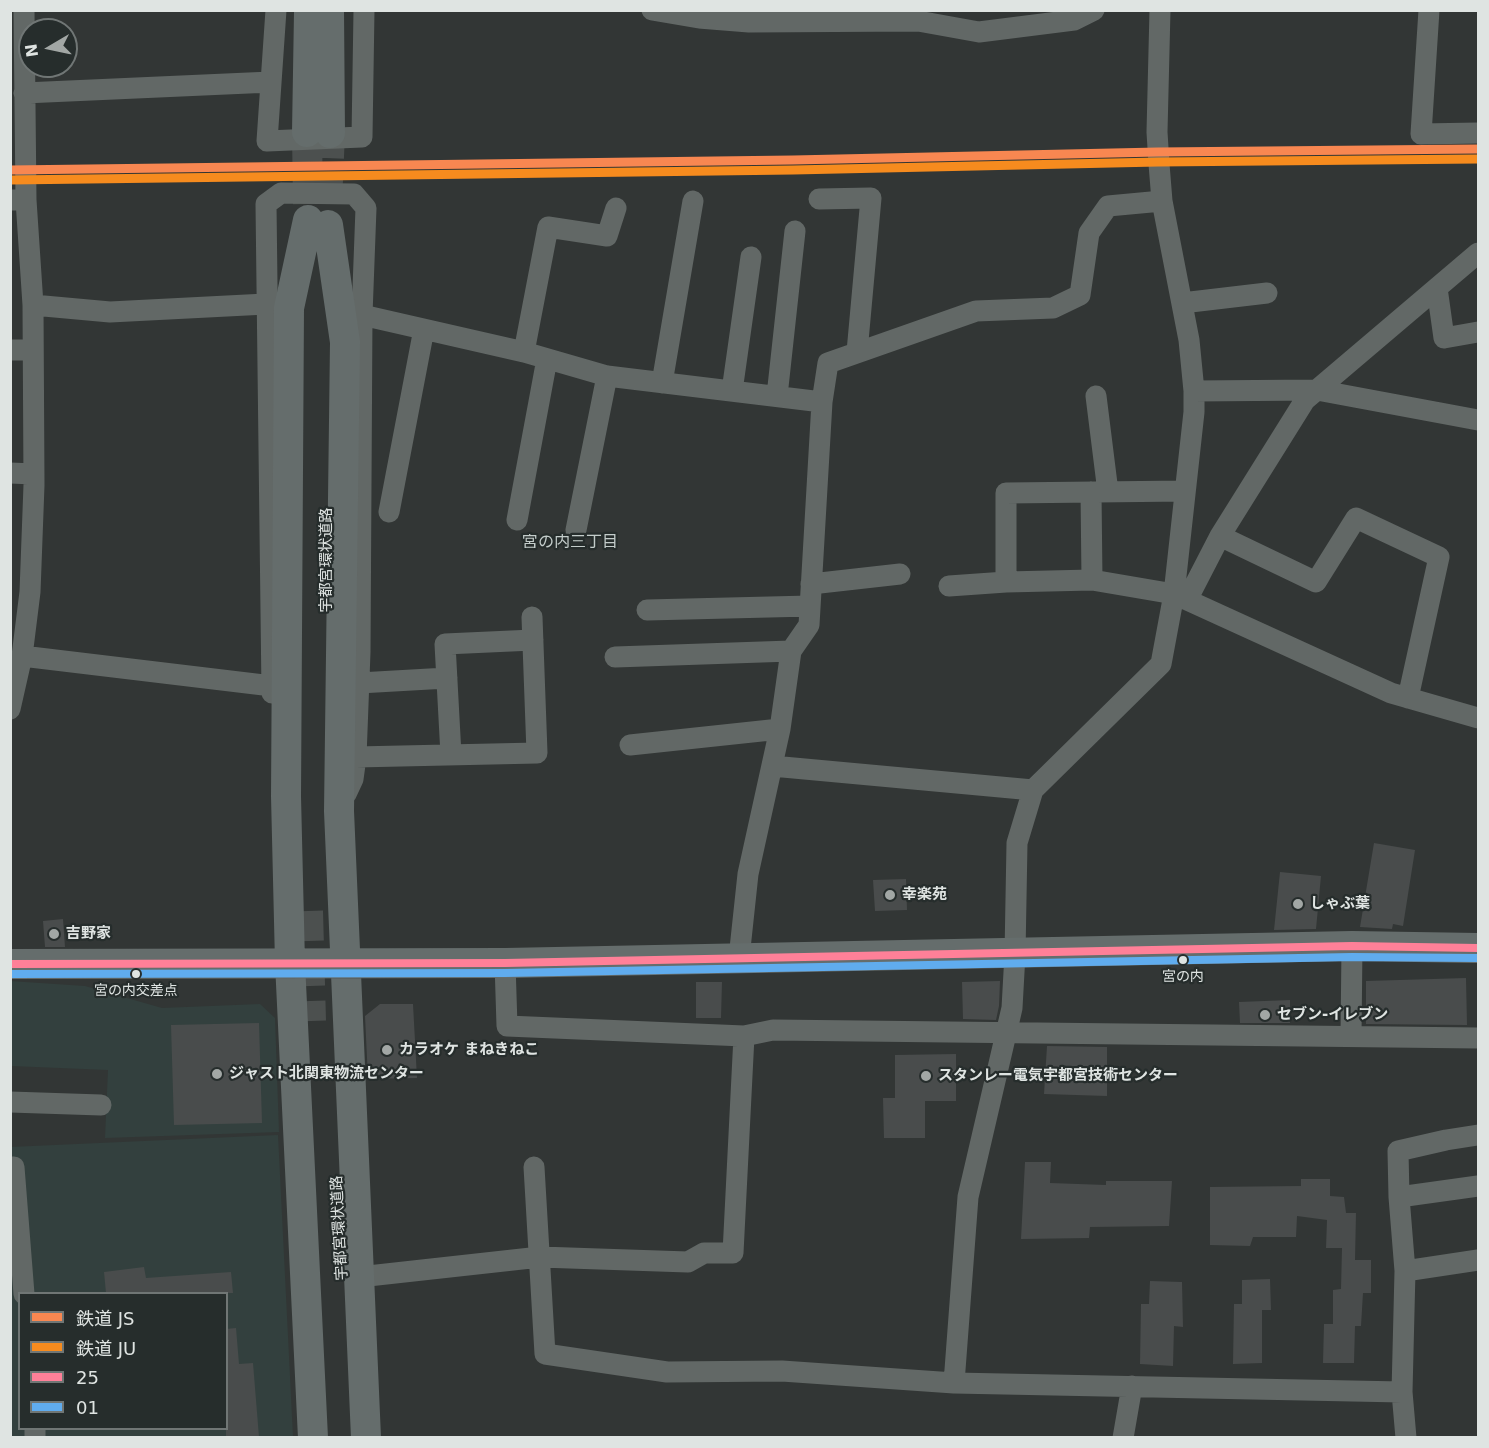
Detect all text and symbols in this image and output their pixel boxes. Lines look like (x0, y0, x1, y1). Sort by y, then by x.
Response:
north arrow (18, 18, 78, 78)
text: N (21, 42, 42, 59)
street label: 宇都宮環状道路 (318, 508, 336, 612)
district label: 宮の内三丁目 (522, 533, 618, 553)
place label: 幸楽苑 (902, 886, 947, 904)
marker: 幸楽苑 (883, 888, 897, 902)
place label: しゃぶ葉 (1310, 895, 1370, 913)
marker: しゃぶ葉 (1291, 897, 1305, 911)
place label: 吉野家 (66, 925, 111, 943)
marker: 吉野家 (47, 927, 61, 941)
marker: 宮の内 (1177, 954, 1189, 966)
marker: 宮の内交差点 (130, 968, 142, 980)
place label: 宮の内 (1162, 969, 1204, 985)
place label: 宮の内交差点 (94, 983, 178, 999)
place label: セブン-イレブン (1277, 1006, 1388, 1024)
marker: セブン-イレブン (1258, 1008, 1272, 1022)
place label: カラオケ まねきねこ (399, 1041, 539, 1059)
marker: カラオケ まねきねこ (380, 1043, 394, 1057)
place label: ジャスト北関東物流センター (229, 1065, 424, 1083)
marker: ジャスト北関東物流センター (210, 1067, 224, 1081)
place label: スタンレー電気宇都宮技術センター (938, 1067, 1178, 1085)
marker: スタンレー電気宇都宮技術センター (919, 1069, 933, 1083)
street label: 宇都宮環状道路 (328, 1175, 352, 1281)
legend (18, 1292, 228, 1430)
text: 鉄道 JS (76, 1308, 134, 1329)
text: 鉄道 JU (76, 1338, 136, 1359)
text: 25 (76, 1367, 99, 1388)
text: 01 (76, 1397, 99, 1418)

